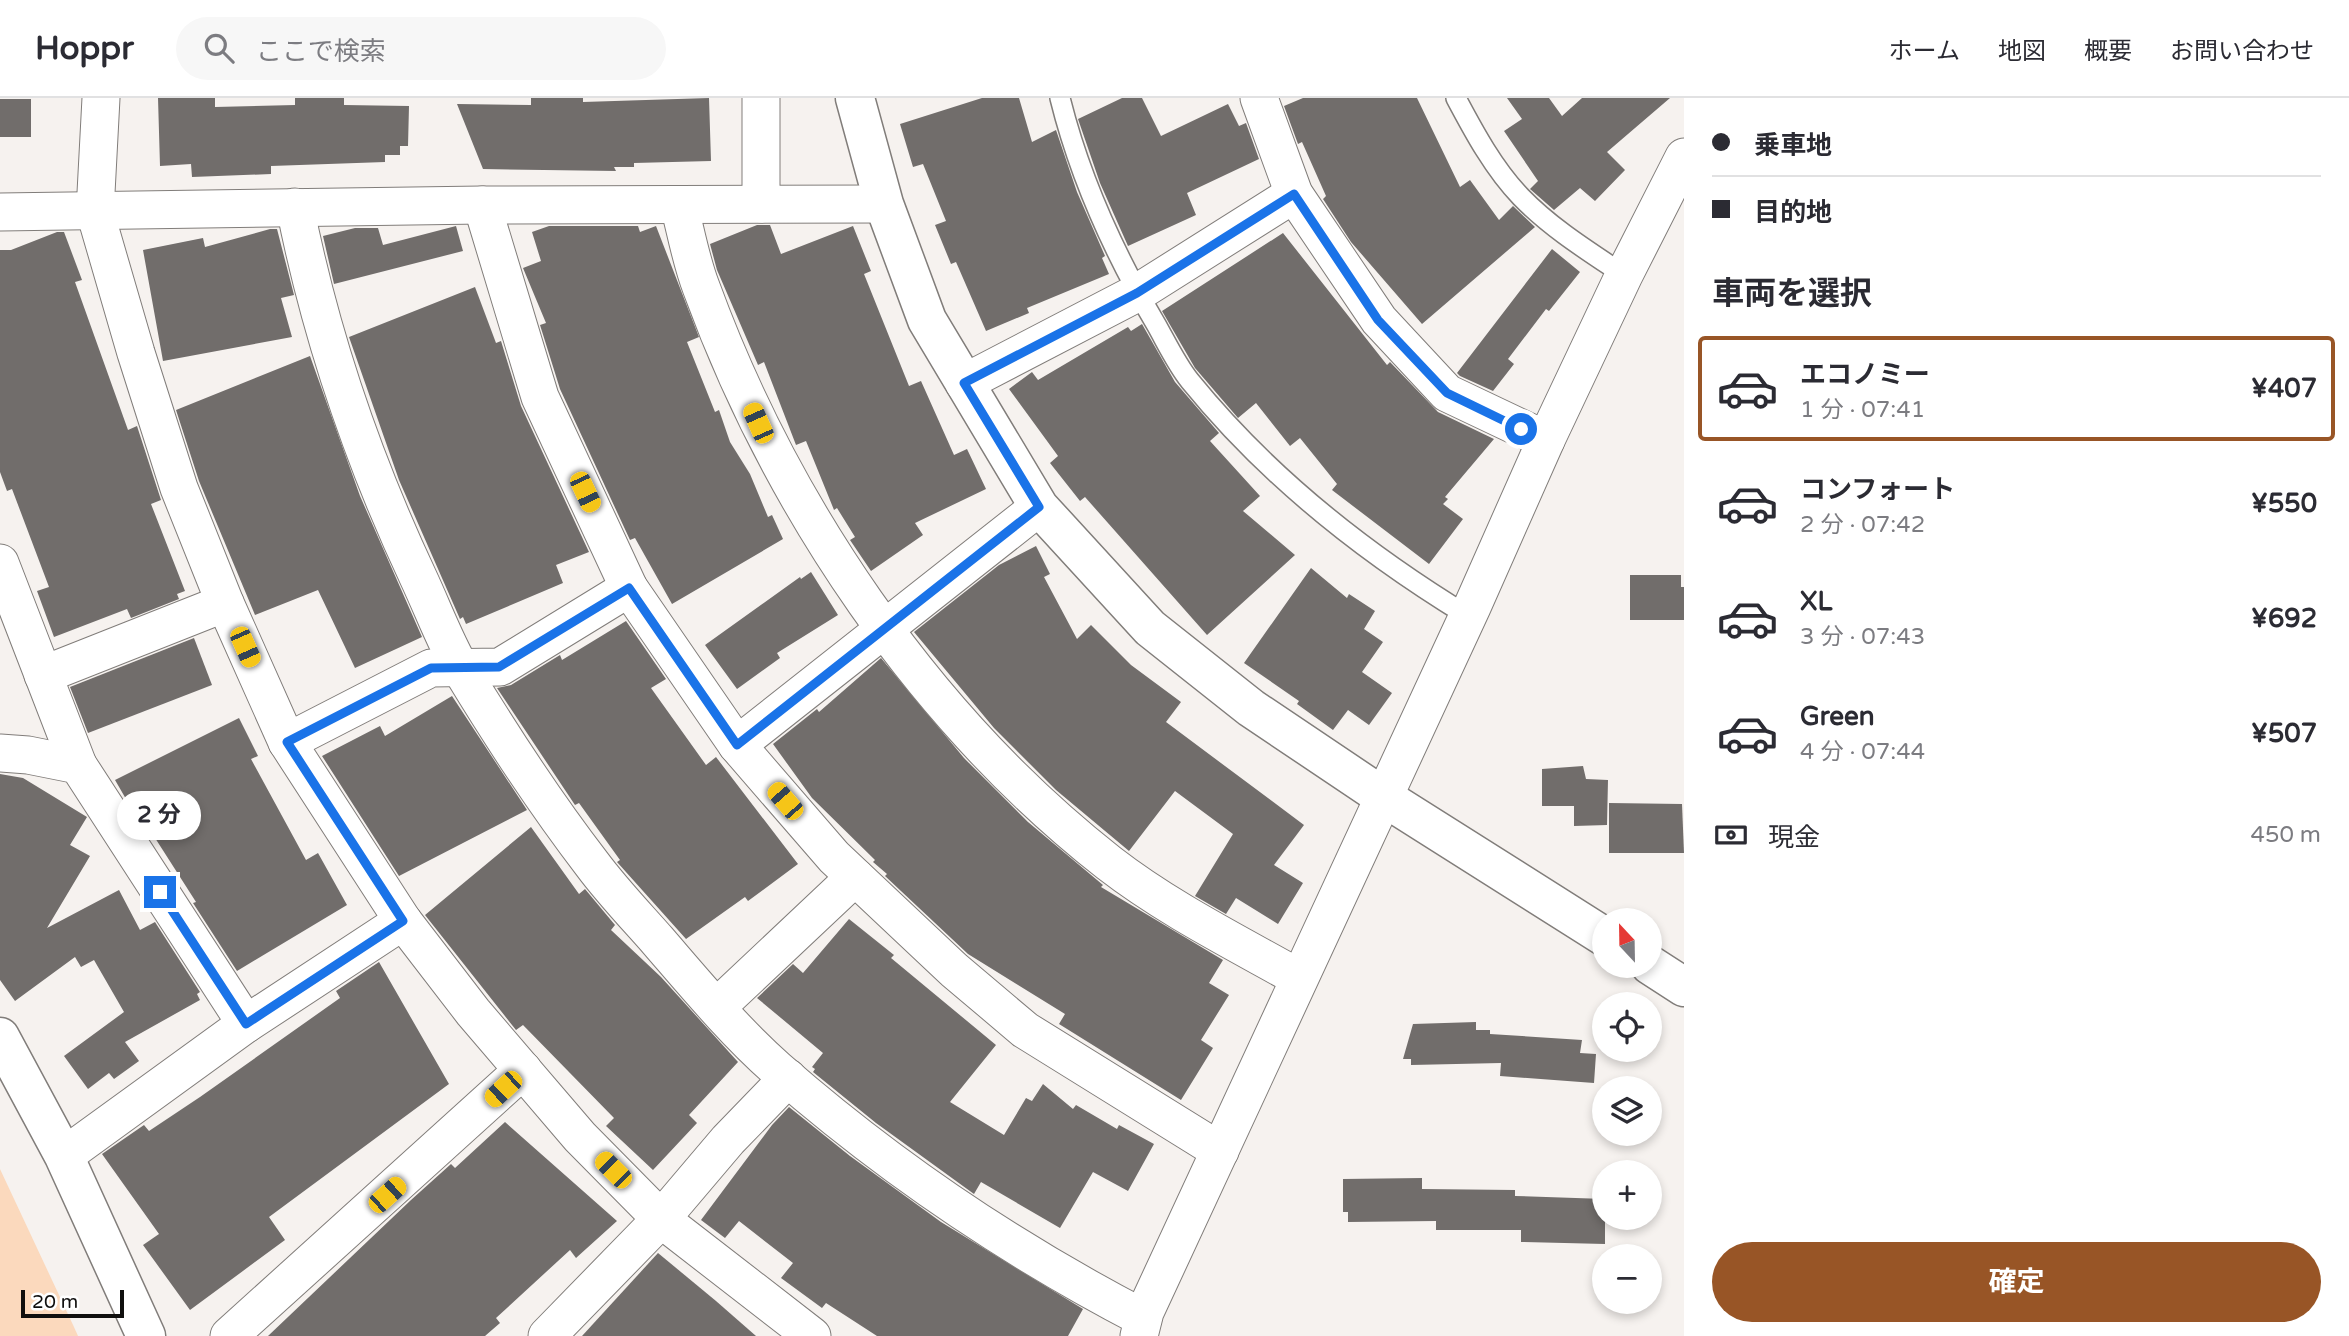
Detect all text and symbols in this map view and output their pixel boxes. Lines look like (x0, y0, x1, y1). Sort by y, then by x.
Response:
search box (176, 17, 666, 80)
text: Hoppr (35, 29, 134, 68)
icon: search (200, 29, 238, 67)
text: ここで検索 (256, 36, 386, 67)
text: ホーム (1889, 37, 1960, 66)
text: 地図 (1998, 37, 2046, 66)
text: 概要 (2084, 37, 2132, 66)
text: お問い合わせ (2170, 37, 2314, 66)
text: 乗車地 (1754, 130, 1832, 161)
text: 目的地 (1754, 197, 1832, 228)
text: 車両を選択 (1712, 275, 1872, 313)
icon: car (1716, 357, 1779, 420)
text: エコノミー (1800, 359, 1930, 390)
text: ¥407 (2251, 373, 2317, 404)
text: 1 分 · 07:41 (1800, 396, 1925, 424)
car (740, 400, 777, 446)
route start (1505, 413, 1537, 445)
car (567, 469, 604, 515)
icon: car (1716, 472, 1779, 535)
text: コンフォート (1800, 474, 1955, 505)
text: ¥550 (2251, 488, 2317, 519)
text: 2 分 · 07:42 (1800, 511, 1925, 539)
text: XL (1800, 586, 1832, 617)
icon: car (1716, 587, 1779, 650)
text: ¥692 (2251, 603, 2317, 634)
text: 3 分 · 07:43 (1800, 623, 1925, 651)
car (227, 624, 264, 670)
text: Green (1800, 701, 1875, 732)
icon: car (1716, 702, 1779, 765)
text: ¥507 (2251, 718, 2317, 749)
text: 4 分 · 07:44 (1800, 738, 1925, 766)
car (764, 778, 807, 824)
callout: 2 分 (118, 790, 202, 840)
text: 2 分 (137, 801, 181, 829)
icon: cash (1712, 816, 1750, 854)
text: 450 m (2251, 821, 2321, 849)
text: 現金 (1768, 822, 1820, 853)
route end (144, 876, 176, 908)
north arrow (1592, 908, 1662, 978)
map controls (1592, 908, 1662, 1314)
button: locate (1592, 992, 1662, 1062)
car (481, 1067, 526, 1111)
button: layers (1592, 1076, 1662, 1146)
car (591, 1148, 636, 1192)
button: + (1592, 1160, 1662, 1230)
car (365, 1173, 410, 1217)
button: 確定 (1712, 1242, 2321, 1322)
button: − (1592, 1244, 1662, 1314)
scale bar (21, 1287, 124, 1319)
text: 20 m (32, 1291, 78, 1313)

